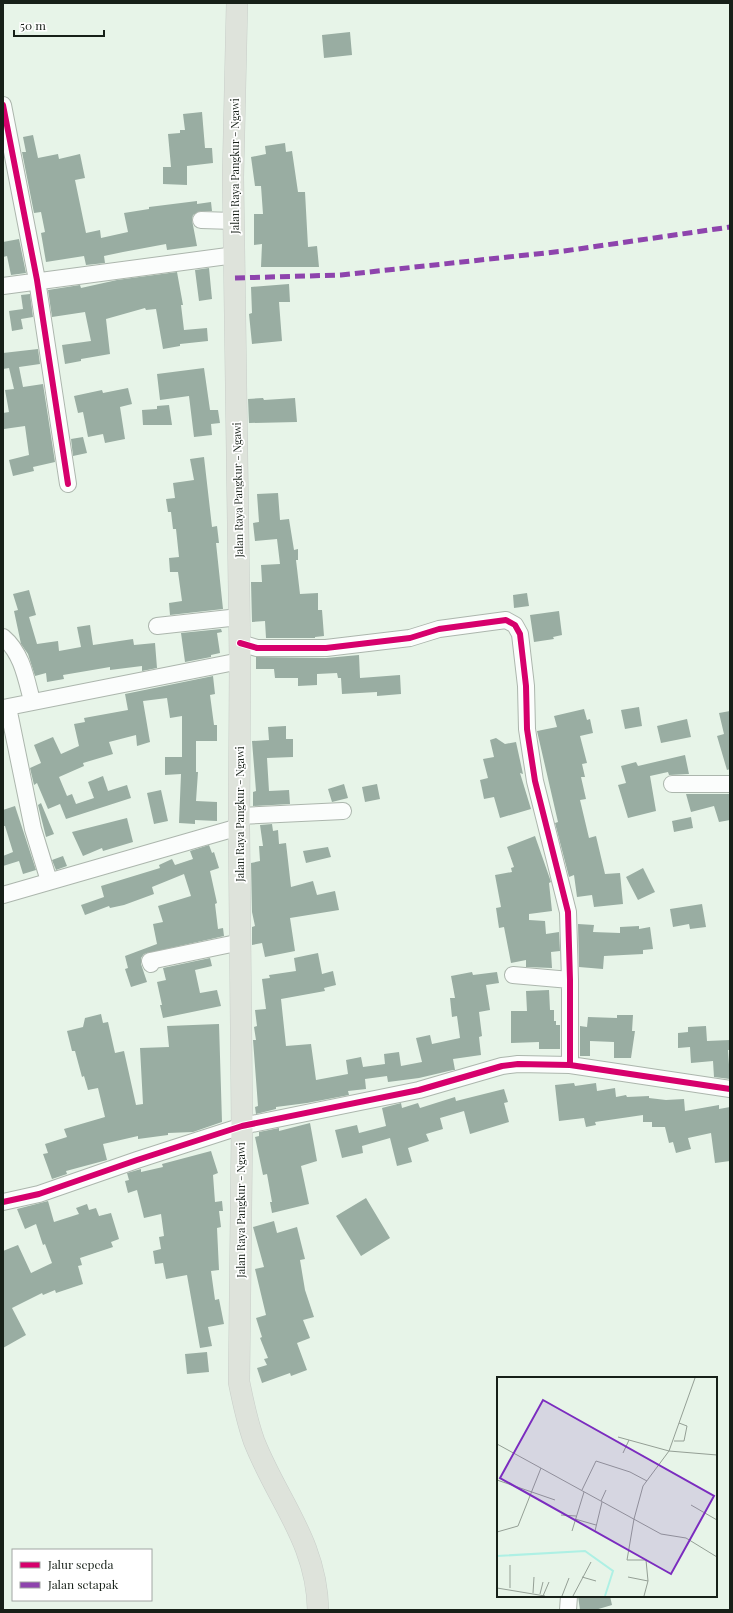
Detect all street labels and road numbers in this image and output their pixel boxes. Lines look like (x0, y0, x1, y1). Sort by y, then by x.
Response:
street label: Jalan Raya Pangkur - Ngawi (227, 98, 242, 235)
street label: Jalan Raya Pangkur - Ngawi (229, 422, 246, 559)
street label: Jalan Raya Pangkur - Ngawi (232, 746, 247, 883)
street label: Jalan Raya Pangkur - Ngawi (233, 1142, 248, 1279)

